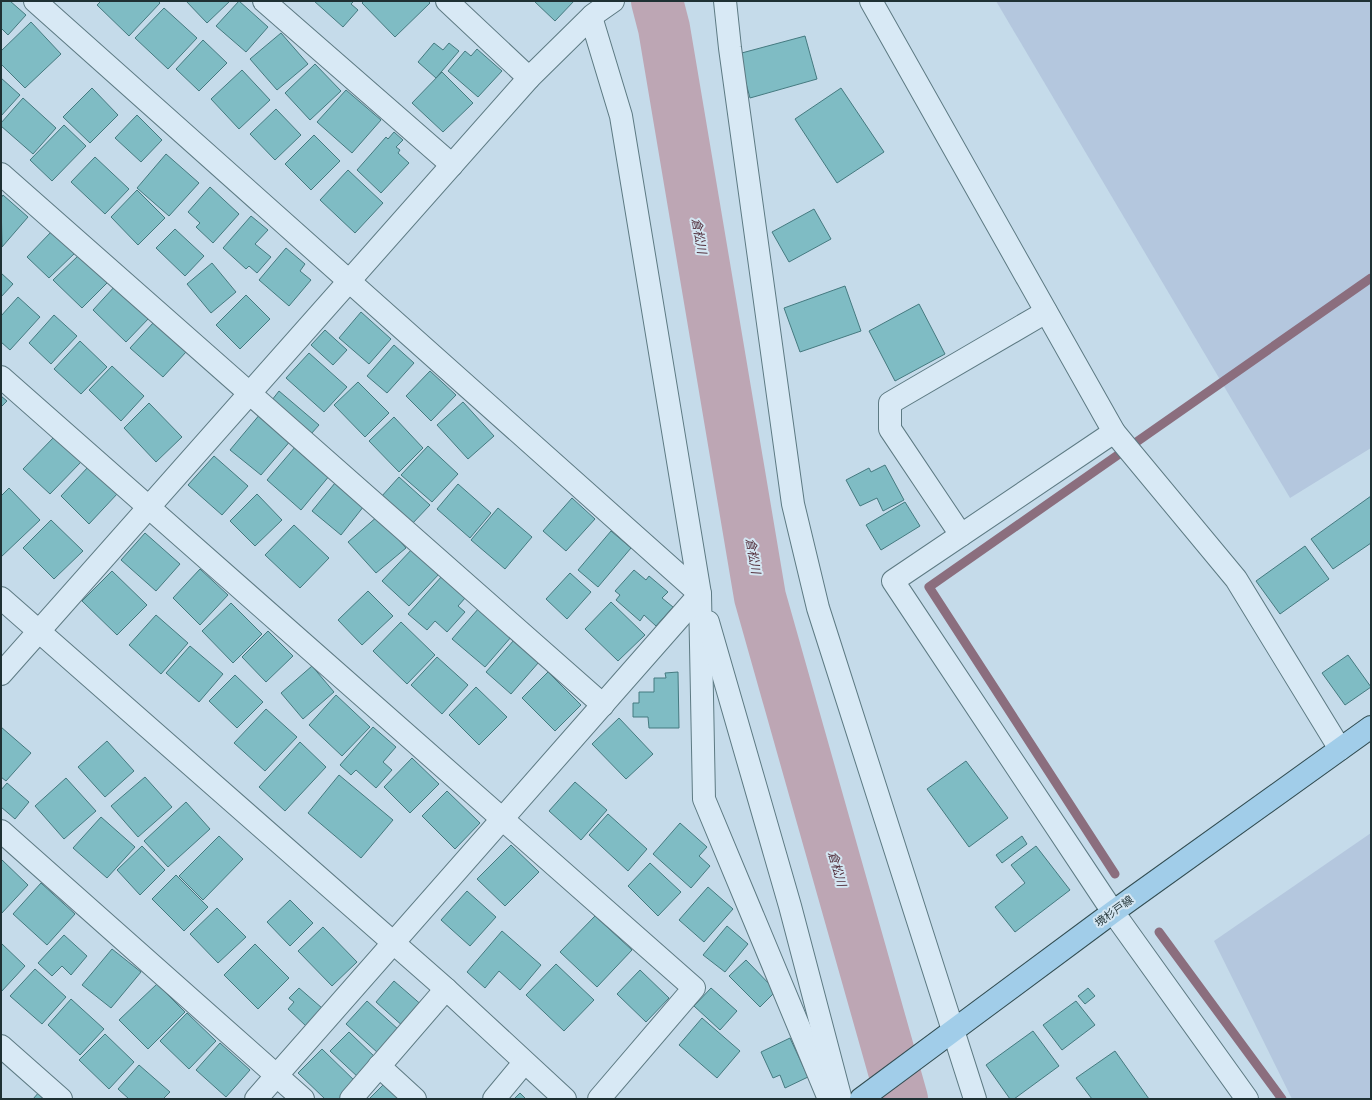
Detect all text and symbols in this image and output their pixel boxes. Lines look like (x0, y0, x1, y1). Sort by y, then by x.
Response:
water label: 倉松川 (689, 217, 709, 257)
water label: 倉松川 (743, 537, 763, 577)
water label: 倉松川 (825, 850, 849, 890)
street label: 境杉戸線 (1093, 893, 1135, 929)

